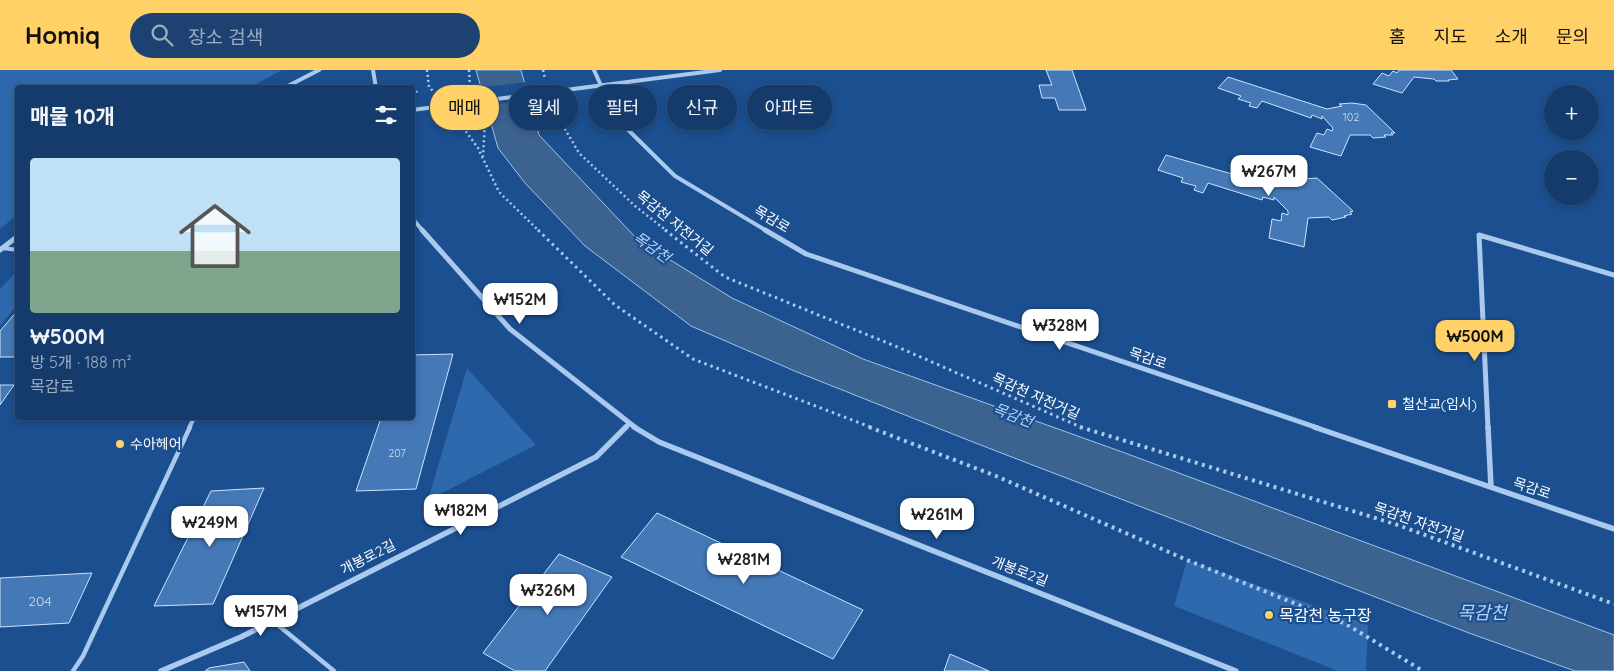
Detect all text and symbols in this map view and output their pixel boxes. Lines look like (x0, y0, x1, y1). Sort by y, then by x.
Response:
search box (130, 13, 480, 58)
text: Homiq (25, 20, 100, 50)
icon: search (148, 21, 176, 49)
text: 장소 검색 (188, 25, 263, 49)
text: 홈 (1389, 25, 1406, 48)
text: 지도 (1434, 25, 1467, 48)
text: 소개 (1495, 25, 1528, 48)
text: 문의 (1556, 25, 1589, 48)
chip: 매매 (430, 85, 499, 130)
chip: 월세 (509, 85, 578, 130)
chip: 필터 (588, 85, 657, 130)
chip: 신규 (667, 85, 737, 130)
chip: 아파트 (747, 85, 832, 130)
map controls (1544, 85, 1599, 205)
button: + (1544, 85, 1599, 140)
icon: filters (372, 101, 400, 129)
text: 매물 10개 (30, 103, 115, 129)
house number: 102 (1343, 110, 1359, 124)
button: − (1544, 150, 1599, 205)
pin: ₩267M (1234, 154, 1304, 197)
text: ₩267M (1242, 161, 1296, 181)
street label: 목감천 자전거길 (633, 187, 717, 259)
icon: home (170, 191, 260, 281)
street label: 목감로 (751, 201, 793, 237)
water label: 목감천 (630, 228, 674, 266)
pin: ₩152M (485, 282, 555, 325)
text: ₩152M (494, 289, 546, 309)
pin: ₩328M (1025, 308, 1095, 351)
text: ₩328M (1033, 315, 1087, 335)
pin: ₩500M (1440, 320, 1510, 362)
text: ₩500M (30, 323, 105, 349)
text: ₩500M (1446, 326, 1504, 346)
street label: 목감로 (1127, 343, 1169, 373)
text: 방 5개 · 188 m² (30, 352, 132, 372)
street label: 목감천 자전거길 (990, 369, 1082, 423)
text: 목감로 (30, 376, 74, 396)
place label: 철산교(임시) (1402, 395, 1477, 413)
marker: 철산교(임시) (1386, 398, 1398, 410)
water label: 목감천 (990, 399, 1036, 431)
place label: 수아헤어 (130, 435, 182, 453)
marker: 수아헤어 (114, 438, 126, 450)
house number: 207 (388, 446, 406, 460)
street label: 목감로 (1511, 473, 1553, 503)
pin: ₩182M (426, 494, 496, 536)
pin: ₩261M (902, 498, 972, 540)
street label: 목감천 자전거길 (1372, 498, 1466, 546)
text: ₩182M (435, 500, 487, 520)
text: ₩261M (911, 504, 963, 524)
pin: ₩249M (175, 506, 245, 548)
text: ₩249M (182, 512, 238, 532)
street label: 개봉로2길 (338, 536, 398, 578)
pin: ₩281M (709, 542, 779, 585)
text: ₩281M (718, 549, 770, 569)
street label: 개봉로2길 (989, 552, 1051, 590)
pin: ₩326M (513, 574, 583, 616)
text: ₩326M (521, 580, 575, 600)
house number: 204 (28, 592, 52, 610)
pin: ₩157M (226, 594, 296, 637)
text: ₩157M (235, 601, 287, 621)
water label: 목감천 (1457, 601, 1509, 624)
place label: 목감천 농구장 (1279, 605, 1372, 625)
marker: 목감천 농구장 (1263, 609, 1275, 621)

